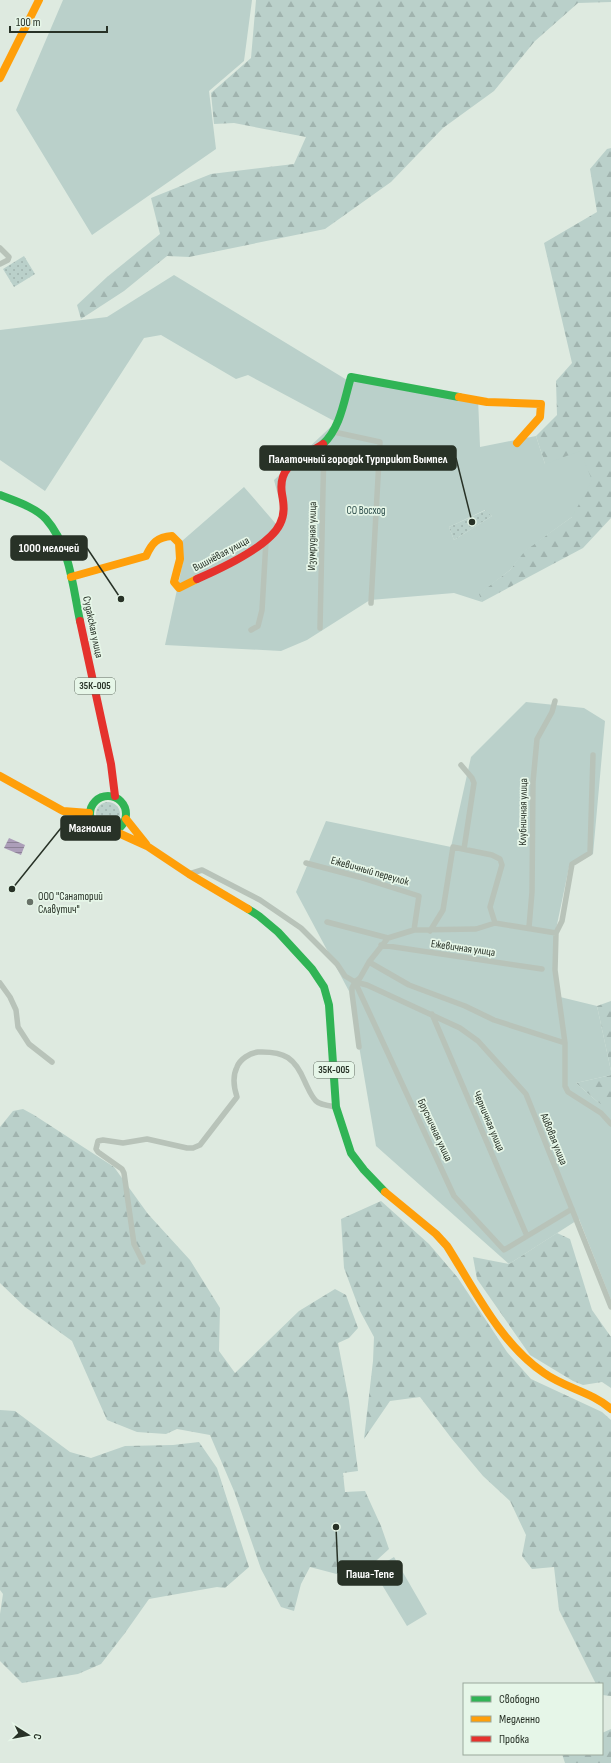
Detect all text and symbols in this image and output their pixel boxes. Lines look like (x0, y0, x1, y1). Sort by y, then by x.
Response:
scale bar (10, 8, 107, 34)
text: 100 m (16, 15, 41, 30)
callout: Палаточный городок Турприют Вымпел (260, 446, 456, 470)
text: Палаточный городок Турприют Вымпел (268, 452, 448, 467)
street label: Изумрудная улица (305, 502, 319, 570)
park label: СО Восход (346, 504, 386, 517)
street label: Вишнёвая улица (191, 534, 251, 574)
callout: 1000 мелочей (11, 536, 87, 560)
text: 1000 мелочей (19, 541, 79, 556)
street label: Судакская улица (80, 595, 106, 659)
road number: 35К-005 (75, 678, 115, 694)
street label: Клубничная улица (516, 778, 530, 846)
callout: Магнолия (61, 816, 120, 840)
text: Магнолия (69, 821, 111, 836)
street label: Ежевичный переулок (330, 854, 411, 889)
place label: ООО "Санаторий Славутич" (38, 890, 103, 916)
marker: ООО "Санаторий Славутич" (25, 897, 35, 907)
street label: Ежевичная улица (430, 937, 496, 959)
road number: 35К-005 (314, 1062, 354, 1078)
street label: Черничная улица (470, 1089, 508, 1153)
street label: Брусничная улица (415, 1097, 455, 1163)
street label: Айвовая улица (537, 1110, 570, 1167)
callout: Паша-Тепе (338, 1561, 402, 1585)
text: Паша-Тепе (346, 1567, 394, 1582)
legend (463, 1683, 603, 1755)
text: Свободно (499, 1692, 540, 1707)
text: Медленно (499, 1712, 540, 1727)
north arrow (8, 1715, 48, 1755)
text: Пробка (499, 1732, 530, 1747)
text: С (30, 1733, 44, 1741)

